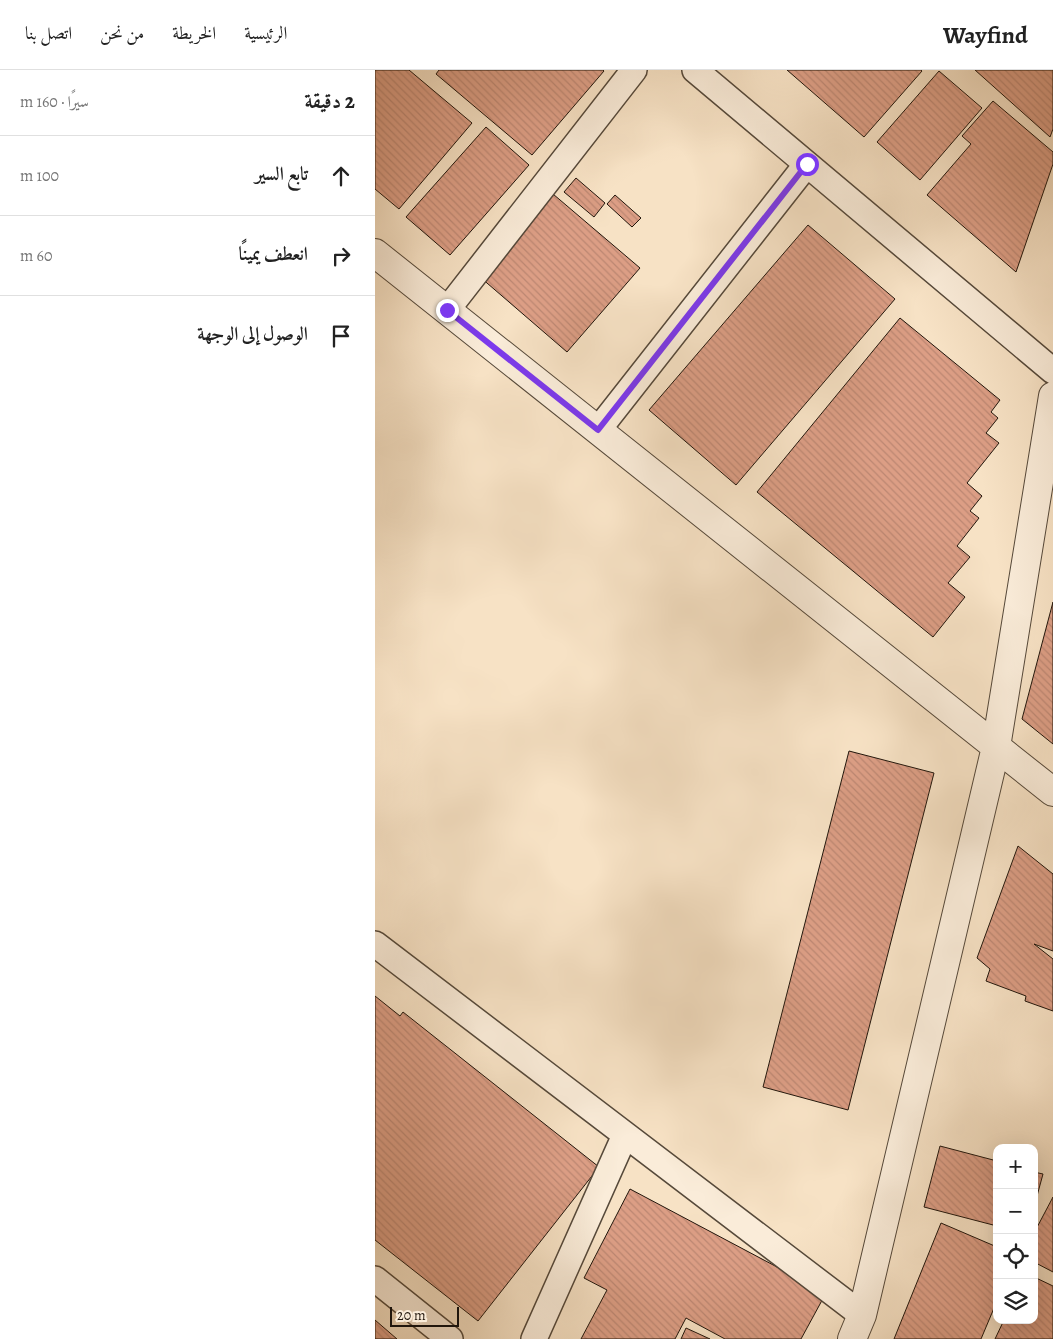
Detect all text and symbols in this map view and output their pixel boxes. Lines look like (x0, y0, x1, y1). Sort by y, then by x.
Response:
text: Wayfind (943, 19, 1028, 51)
text: اتصل بنا (25, 21, 72, 45)
text: من نحن (100, 21, 144, 45)
text: الخريطة (172, 21, 216, 45)
text: الرئيسية (244, 21, 287, 45)
text: 2 دقيقة (305, 87, 355, 115)
text: سيرًا · 160 m (20, 91, 89, 113)
route start (796, 153, 819, 176)
text: تابع السير (255, 161, 308, 187)
icon: ahead (327, 162, 355, 190)
text: 100 m (20, 165, 59, 187)
text: انعطف يمينًا (238, 241, 308, 267)
icon: right (327, 242, 355, 270)
text: 60 m (20, 245, 52, 267)
route end (436, 299, 459, 322)
text: الوصول إلى الوجهة (197, 321, 308, 347)
icon: arrive (327, 322, 355, 350)
map controls (993, 1144, 1038, 1324)
button: + (993, 1144, 1038, 1189)
button: − (993, 1189, 1038, 1234)
button: locate (993, 1234, 1038, 1279)
button: layers (993, 1279, 1038, 1324)
scale bar (390, 1304, 459, 1327)
text: 20 m (397, 1306, 426, 1325)

